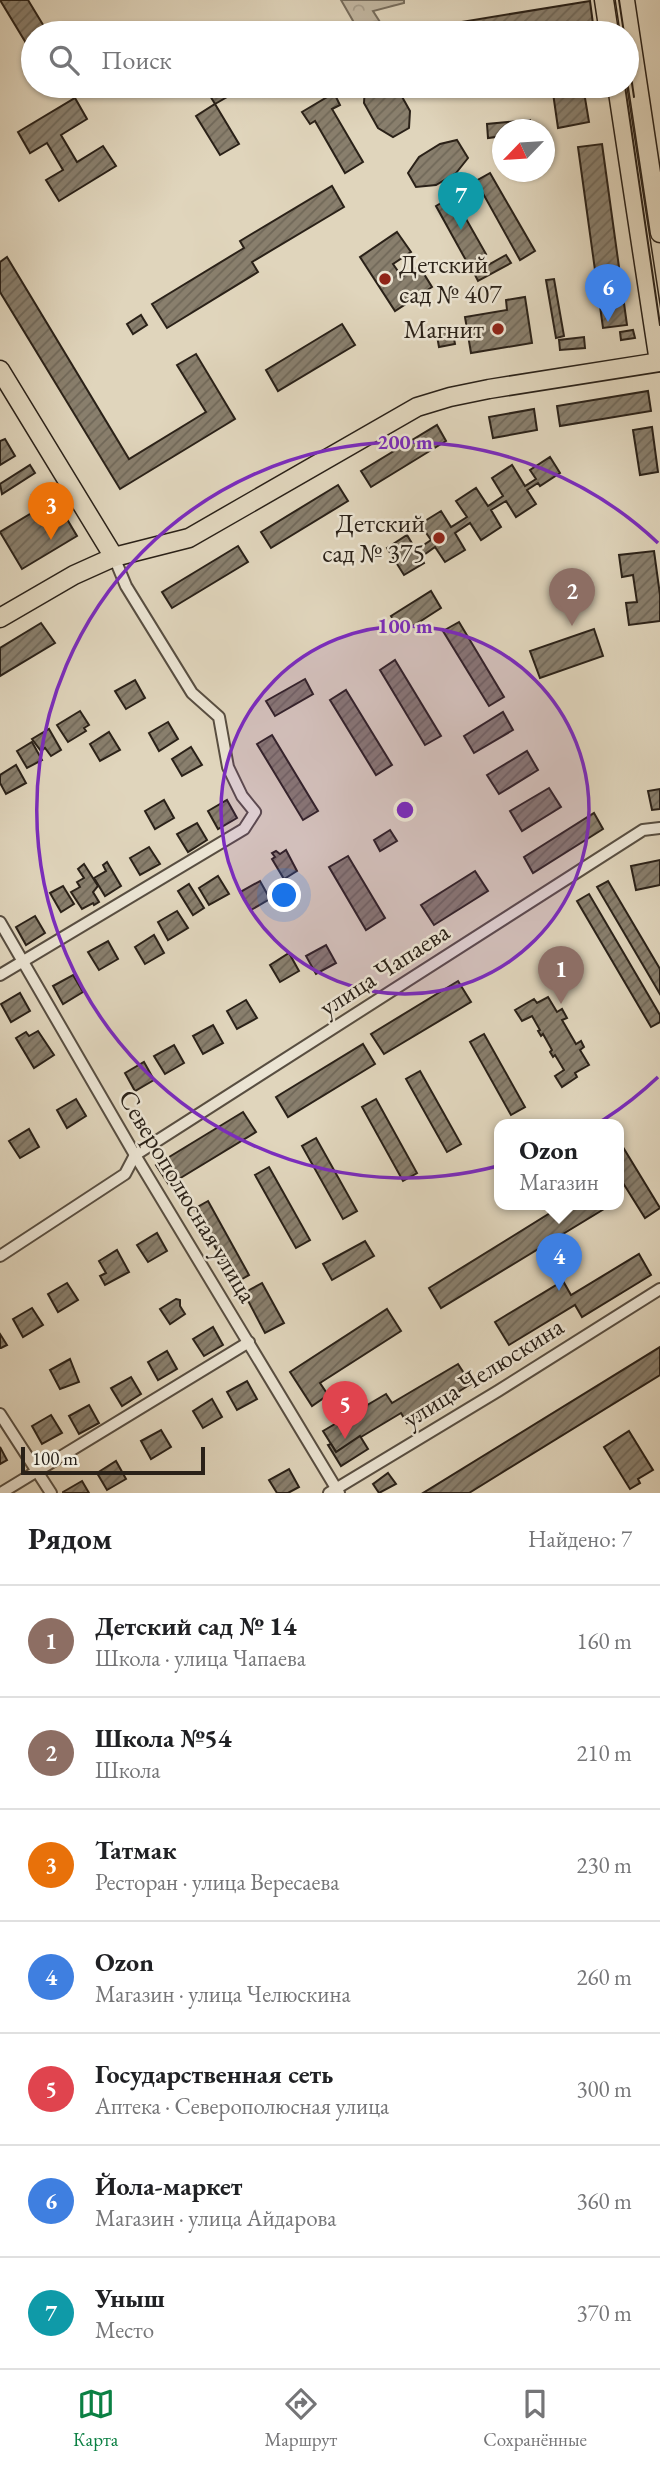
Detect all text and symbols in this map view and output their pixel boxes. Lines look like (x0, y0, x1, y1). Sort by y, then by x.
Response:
search box (21, 21, 639, 98)
icon: search (45, 41, 83, 79)
text: Поиск (101, 43, 172, 77)
north arrow (492, 119, 555, 182)
pin: 7 (438, 172, 484, 230)
place label: Детский сад № 407 (399, 247, 502, 311)
pin: 6 (585, 264, 631, 322)
marker: Детский сад № 407 (377, 271, 393, 287)
place label: Магнит (404, 312, 484, 346)
marker: Магнит (490, 321, 506, 337)
text: 200 m (377, 428, 433, 455)
pin: 3 (28, 482, 74, 540)
place label: Детский сад № 375 (322, 506, 425, 570)
marker: Детский сад № 375 (431, 530, 447, 546)
pin: 2 (549, 568, 595, 626)
text: 100 m (377, 612, 433, 639)
centre of rings (393, 798, 417, 822)
your location (267, 878, 301, 912)
street label: улица Чапаева (312, 914, 456, 1024)
pin: 1 (538, 946, 584, 1004)
street label: Северополюсная улица (111, 1083, 265, 1309)
popup (494, 1119, 624, 1210)
text: Ozon (519, 1133, 578, 1167)
text: Магазин (519, 1167, 599, 1197)
pin: 4 (536, 1233, 582, 1291)
street label: улица Челюскина (396, 1309, 570, 1435)
pin: 5 (322, 1381, 368, 1439)
scale bar (21, 1444, 205, 1476)
text: 100 m (32, 1446, 78, 1471)
text: Рядом (28, 1519, 112, 1558)
text: Найдено: 7 (528, 1524, 632, 1554)
text: Детский сад № 14 (95, 1609, 297, 1643)
text: 1 (45, 1626, 57, 1656)
text: 160 m (576, 1626, 632, 1656)
text: Школа · улица Чапаева (95, 1643, 306, 1673)
text: Школа №54 (95, 1721, 231, 1755)
text: 2 (45, 1738, 57, 1768)
text: 210 m (576, 1738, 632, 1768)
text: Школа (95, 1755, 160, 1785)
text: Татмак (95, 1833, 177, 1867)
text: 3 (45, 1850, 57, 1880)
text: 230 m (576, 1850, 632, 1880)
text: Ресторан · улица Вересаева (95, 1867, 339, 1897)
text: Ozon (95, 1945, 154, 1979)
text: 4 (45, 1962, 57, 1992)
text: 260 m (576, 1962, 632, 1992)
text: Магазин · улица Челюскина (95, 1979, 351, 2009)
text: Государственная сеть (95, 2057, 333, 2091)
text: 5 (45, 2074, 57, 2104)
text: 300 m (576, 2074, 632, 2104)
text: Аптека · Северополюсная улица (95, 2091, 389, 2121)
text: Йола-маркет (95, 2169, 243, 2203)
text: 6 (45, 2186, 57, 2216)
text: 360 m (576, 2186, 632, 2216)
text: Магазин · улица Айдарова (95, 2203, 337, 2233)
text: Уныш (95, 2281, 165, 2315)
text: 7 (45, 2298, 57, 2328)
text: 370 m (576, 2298, 632, 2328)
text: Место (95, 2315, 154, 2345)
tab: Карта (73, 2385, 118, 2452)
tab: Маршрут (264, 2385, 337, 2452)
tab: Сохранённые (483, 2385, 587, 2452)

